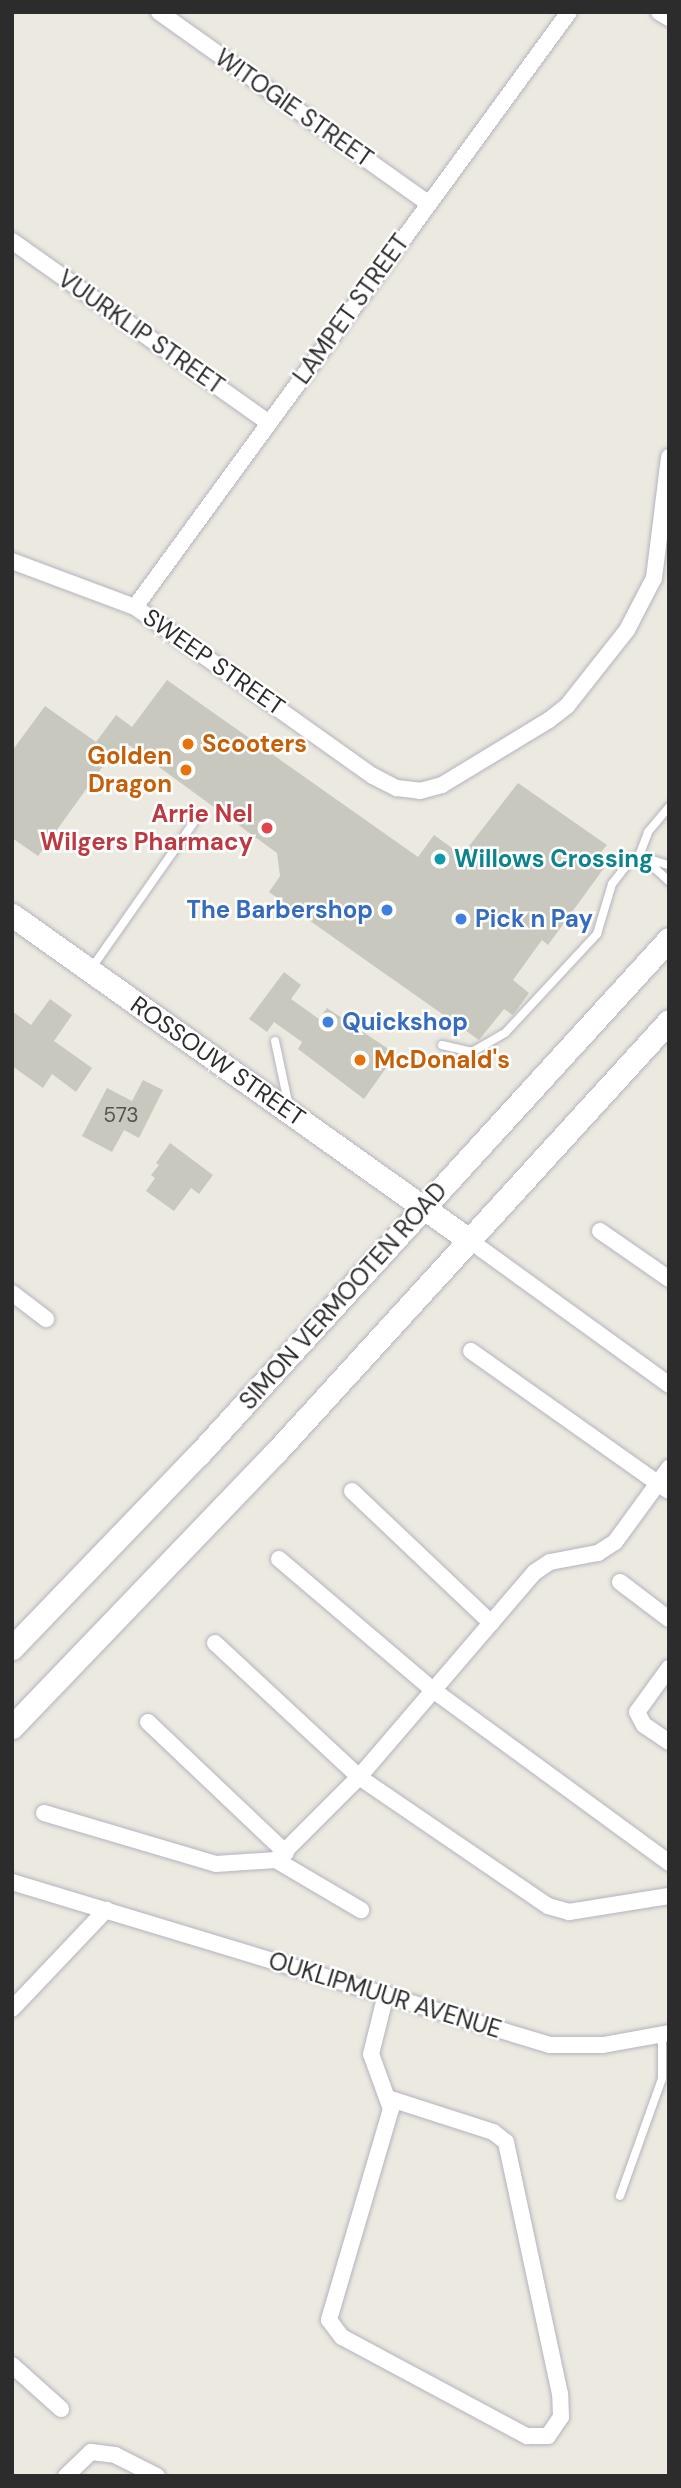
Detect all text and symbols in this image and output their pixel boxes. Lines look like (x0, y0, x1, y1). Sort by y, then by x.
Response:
street label: WITOGIE STREET (210, 43, 378, 173)
street label: LAMPET STREET (287, 229, 415, 389)
street label: VUURKLIP STREET (52, 264, 230, 400)
street label: SWEEP STREET (138, 603, 290, 721)
place label: Scooters (202, 730, 307, 758)
marker: Scooters (180, 736, 196, 752)
place label: Golden Dragon (87, 742, 172, 798)
marker: Golden Dragon (178, 762, 194, 778)
place label: Arrie Nel Wilgers Pharmacy (40, 800, 253, 856)
marker: Arrie Nel Wilgers Pharmacy (259, 820, 275, 836)
place label: Willows Crossing (454, 845, 653, 873)
marker: Willows Crossing (432, 851, 448, 867)
place label: The Barbershop (187, 896, 373, 924)
marker: The Barbershop (379, 902, 395, 918)
place label: Pick n Pay (475, 905, 593, 933)
marker: Pick n Pay (453, 911, 469, 927)
street label: ROSSOUW STREET (125, 990, 311, 1132)
place label: Quickshop (342, 1008, 468, 1036)
marker: Quickshop (320, 1014, 336, 1030)
place label: McDonald's (374, 1046, 510, 1074)
marker: McDonald's (352, 1052, 368, 1068)
house number: 573 (103, 1102, 139, 1128)
street label: SIMON VERMOOTEN ROAD (233, 1176, 453, 1416)
street label: OUKLIPMUUR AVENUE (265, 1946, 505, 2044)

